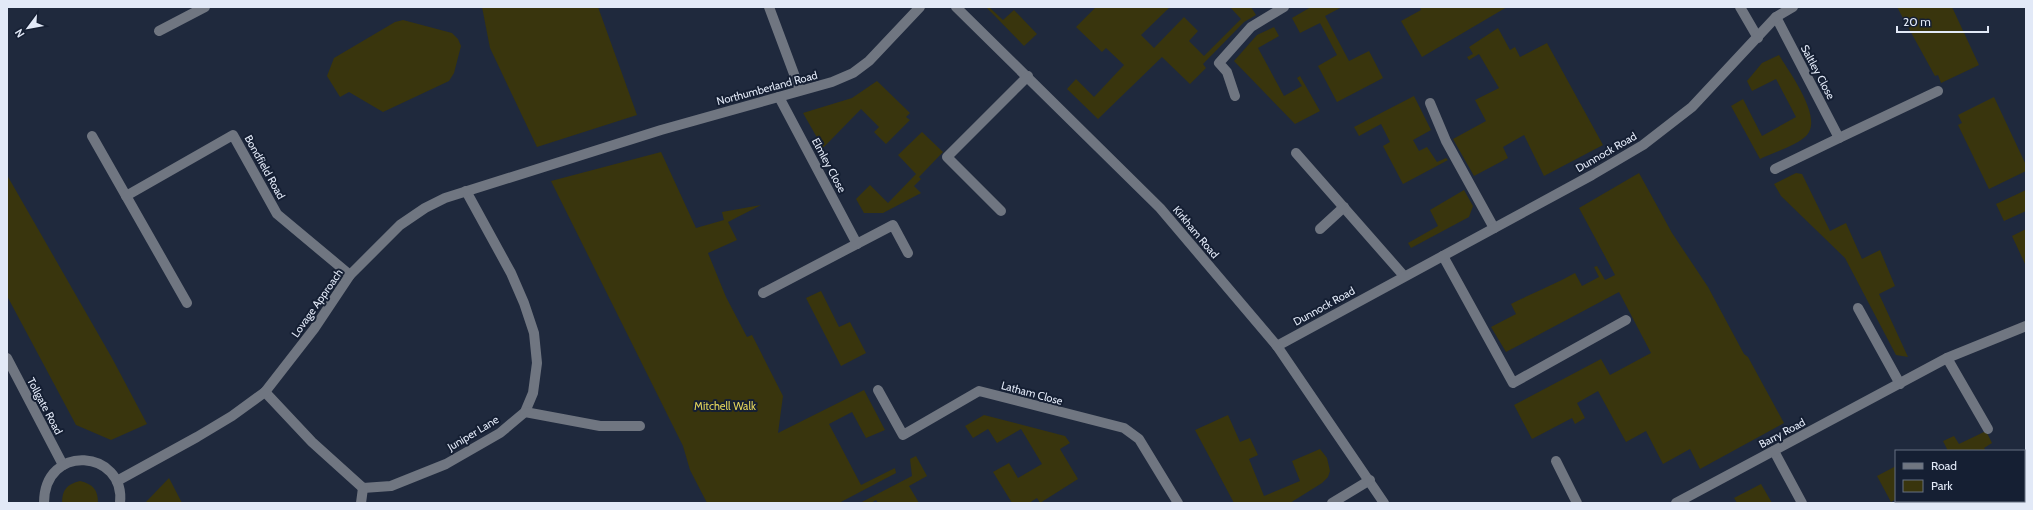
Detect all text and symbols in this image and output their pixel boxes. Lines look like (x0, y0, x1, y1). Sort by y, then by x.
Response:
north arrow (8, 8, 48, 48)
scale bar (1897, 8, 1988, 34)
text: 20 m (1903, 14, 1931, 29)
text: N (12, 26, 28, 40)
street label: Saltley Close (1798, 42, 1838, 102)
street label: Northumberland Road (715, 68, 819, 108)
street label: Dunnock Road (1573, 129, 1639, 175)
street label: Bondfield Road (242, 132, 288, 202)
street label: Elmley Close (809, 135, 849, 195)
street label: Kirkham Road (1170, 203, 1222, 261)
street label: Lovage Approach (288, 266, 346, 340)
street label: Dunnock Road (1291, 283, 1357, 329)
street label: Tollgate Road (24, 375, 66, 437)
street label: Latham Close (1000, 378, 1065, 408)
park label: Mitchell Walk (694, 399, 756, 413)
street label: Juniper Lane (444, 412, 501, 454)
street label: Barry Road (1756, 415, 1808, 451)
legend (1895, 450, 2025, 502)
text: Road (1931, 458, 1957, 473)
text: Park (1931, 478, 1953, 493)

